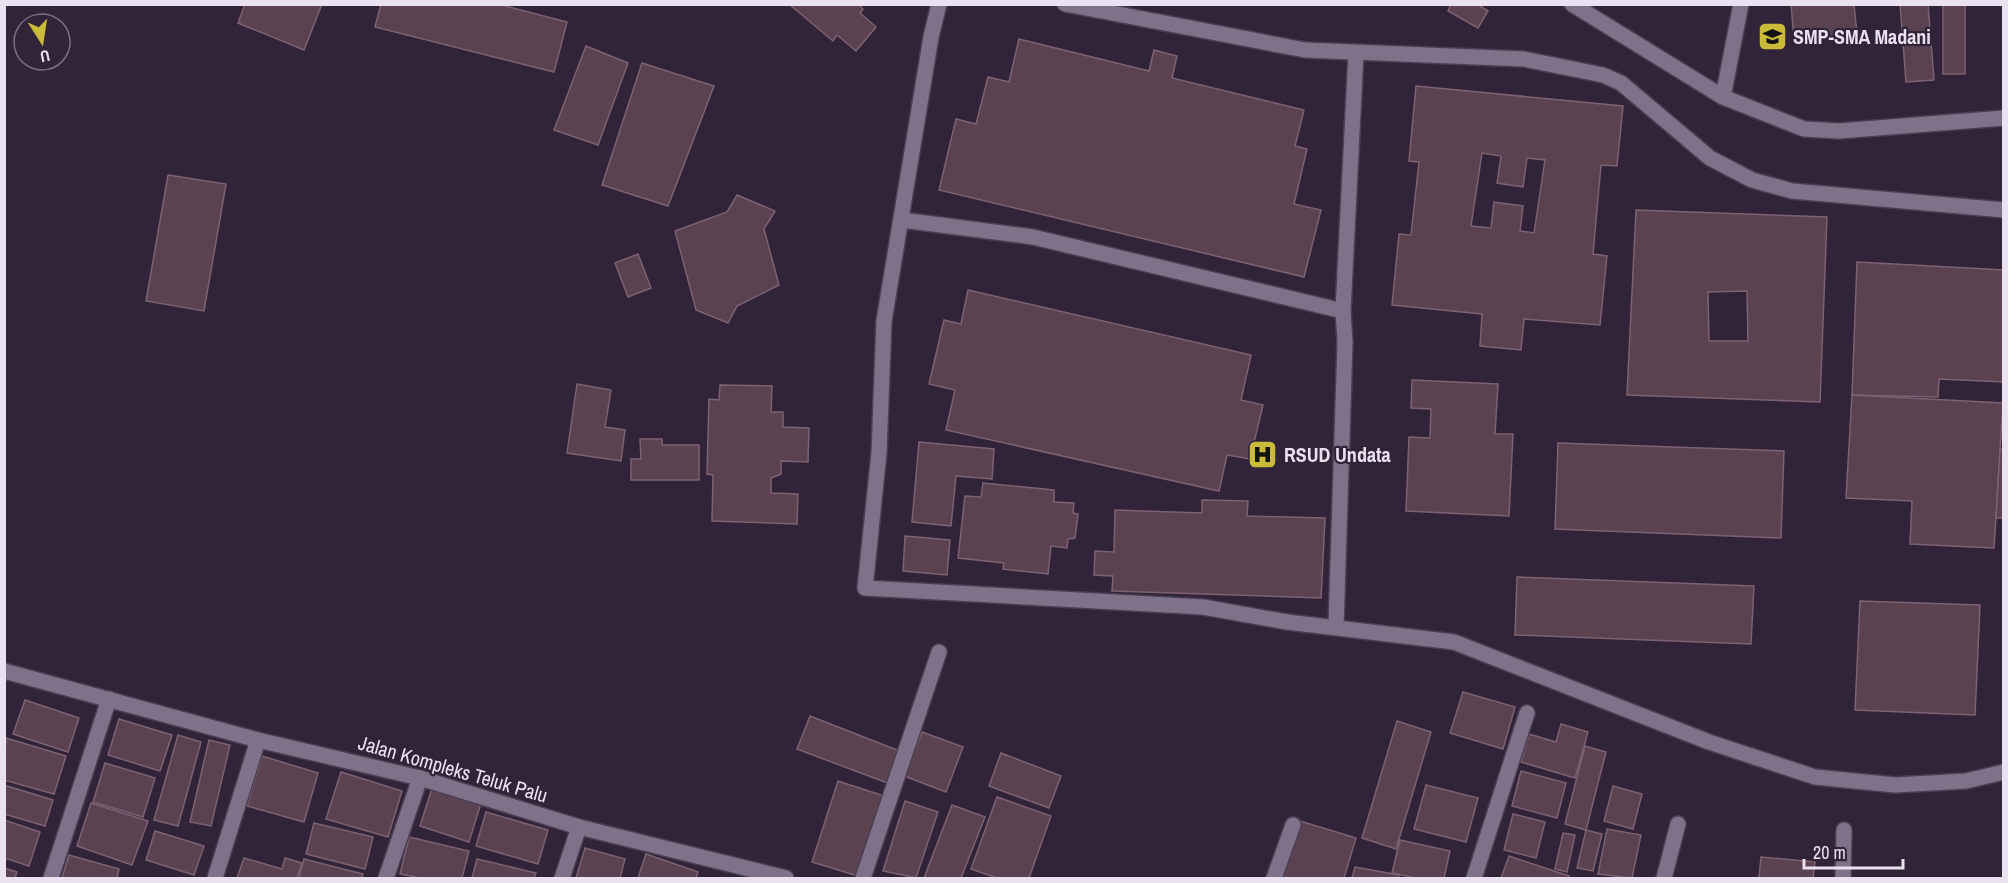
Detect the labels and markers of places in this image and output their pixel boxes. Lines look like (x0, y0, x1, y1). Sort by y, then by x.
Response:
school or university icon: SMP-SMA Madani (1756, 21, 1788, 53)
place label: SMP-SMA Madani (1793, 23, 1931, 50)
hospital icon: RSUD Undata (1247, 439, 1279, 471)
place label: RSUD Undata (1284, 441, 1391, 468)

